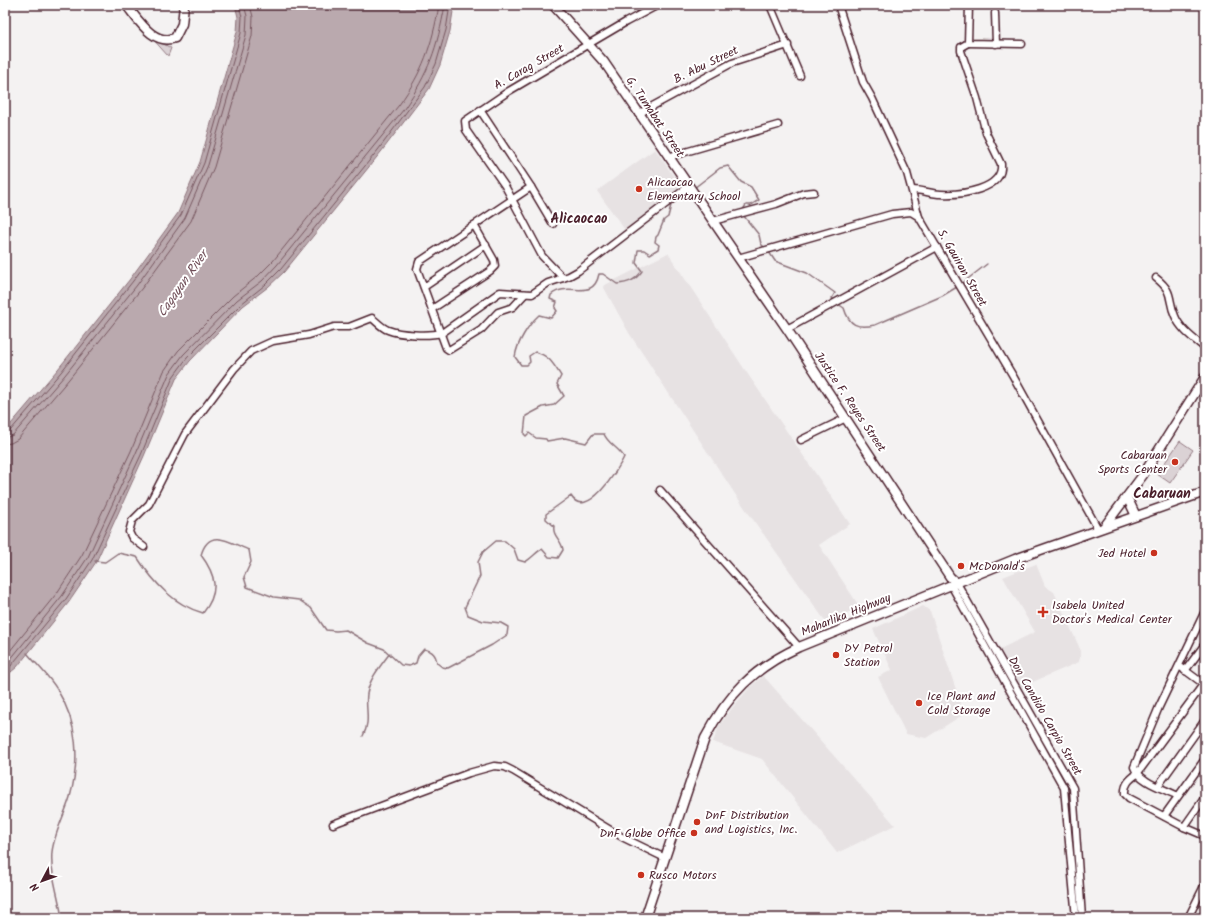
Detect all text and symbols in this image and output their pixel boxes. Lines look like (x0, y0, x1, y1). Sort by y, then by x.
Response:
street label: A. Carag Street (490, 39, 568, 95)
street label: B. Abu Street (670, 41, 742, 89)
street label: G. Tumabat Street (621, 73, 689, 162)
place label: Alicaocao Elementary School (647, 173, 740, 206)
marker: Alicaocao Elementary School (634, 184, 644, 194)
district label: Alicaocao (551, 208, 608, 230)
street label: S. Gauiran Street (932, 226, 992, 311)
water label: Cagayan River (152, 244, 215, 321)
street label: Justice F. Reyes Street (809, 348, 891, 456)
place label: Cabaruan Sports Center (1098, 446, 1168, 479)
marker: Cabaruan Sports Center (1170, 457, 1180, 467)
district label: Cabaruan (1133, 483, 1191, 505)
place label: Jed Hotel (1098, 544, 1146, 563)
marker: Jed Hotel (1149, 548, 1159, 558)
place label: McDonald's (969, 557, 1025, 576)
marker: McDonald's (956, 561, 966, 571)
street label: Maharlika Highway (798, 588, 894, 642)
place label: Isabela United Doctor's Medical Center (1052, 596, 1173, 629)
marker: Isabela United Doctor's Medical Center (1037, 606, 1049, 618)
place label: DY Petrol Station (844, 639, 892, 672)
marker: DY Petrol Station (831, 650, 841, 660)
street label: Don Candido Carpio Street (1003, 653, 1087, 779)
place label: Ice Plant and Cold Storage (927, 687, 996, 720)
marker: Ice Plant and Cold Storage (914, 698, 924, 708)
place label: DnF Distribution and Logistics, Inc. (705, 806, 797, 839)
marker: DnF Distribution and Logistics, Inc. (692, 817, 702, 827)
place label: DnF Globe Office (600, 824, 687, 843)
marker: DnF Globe Office (689, 828, 699, 838)
north arrow (22, 861, 62, 901)
place label: Rusco Motors (649, 866, 717, 885)
marker: Rusco Motors (636, 870, 646, 880)
text: N (26, 878, 44, 895)

